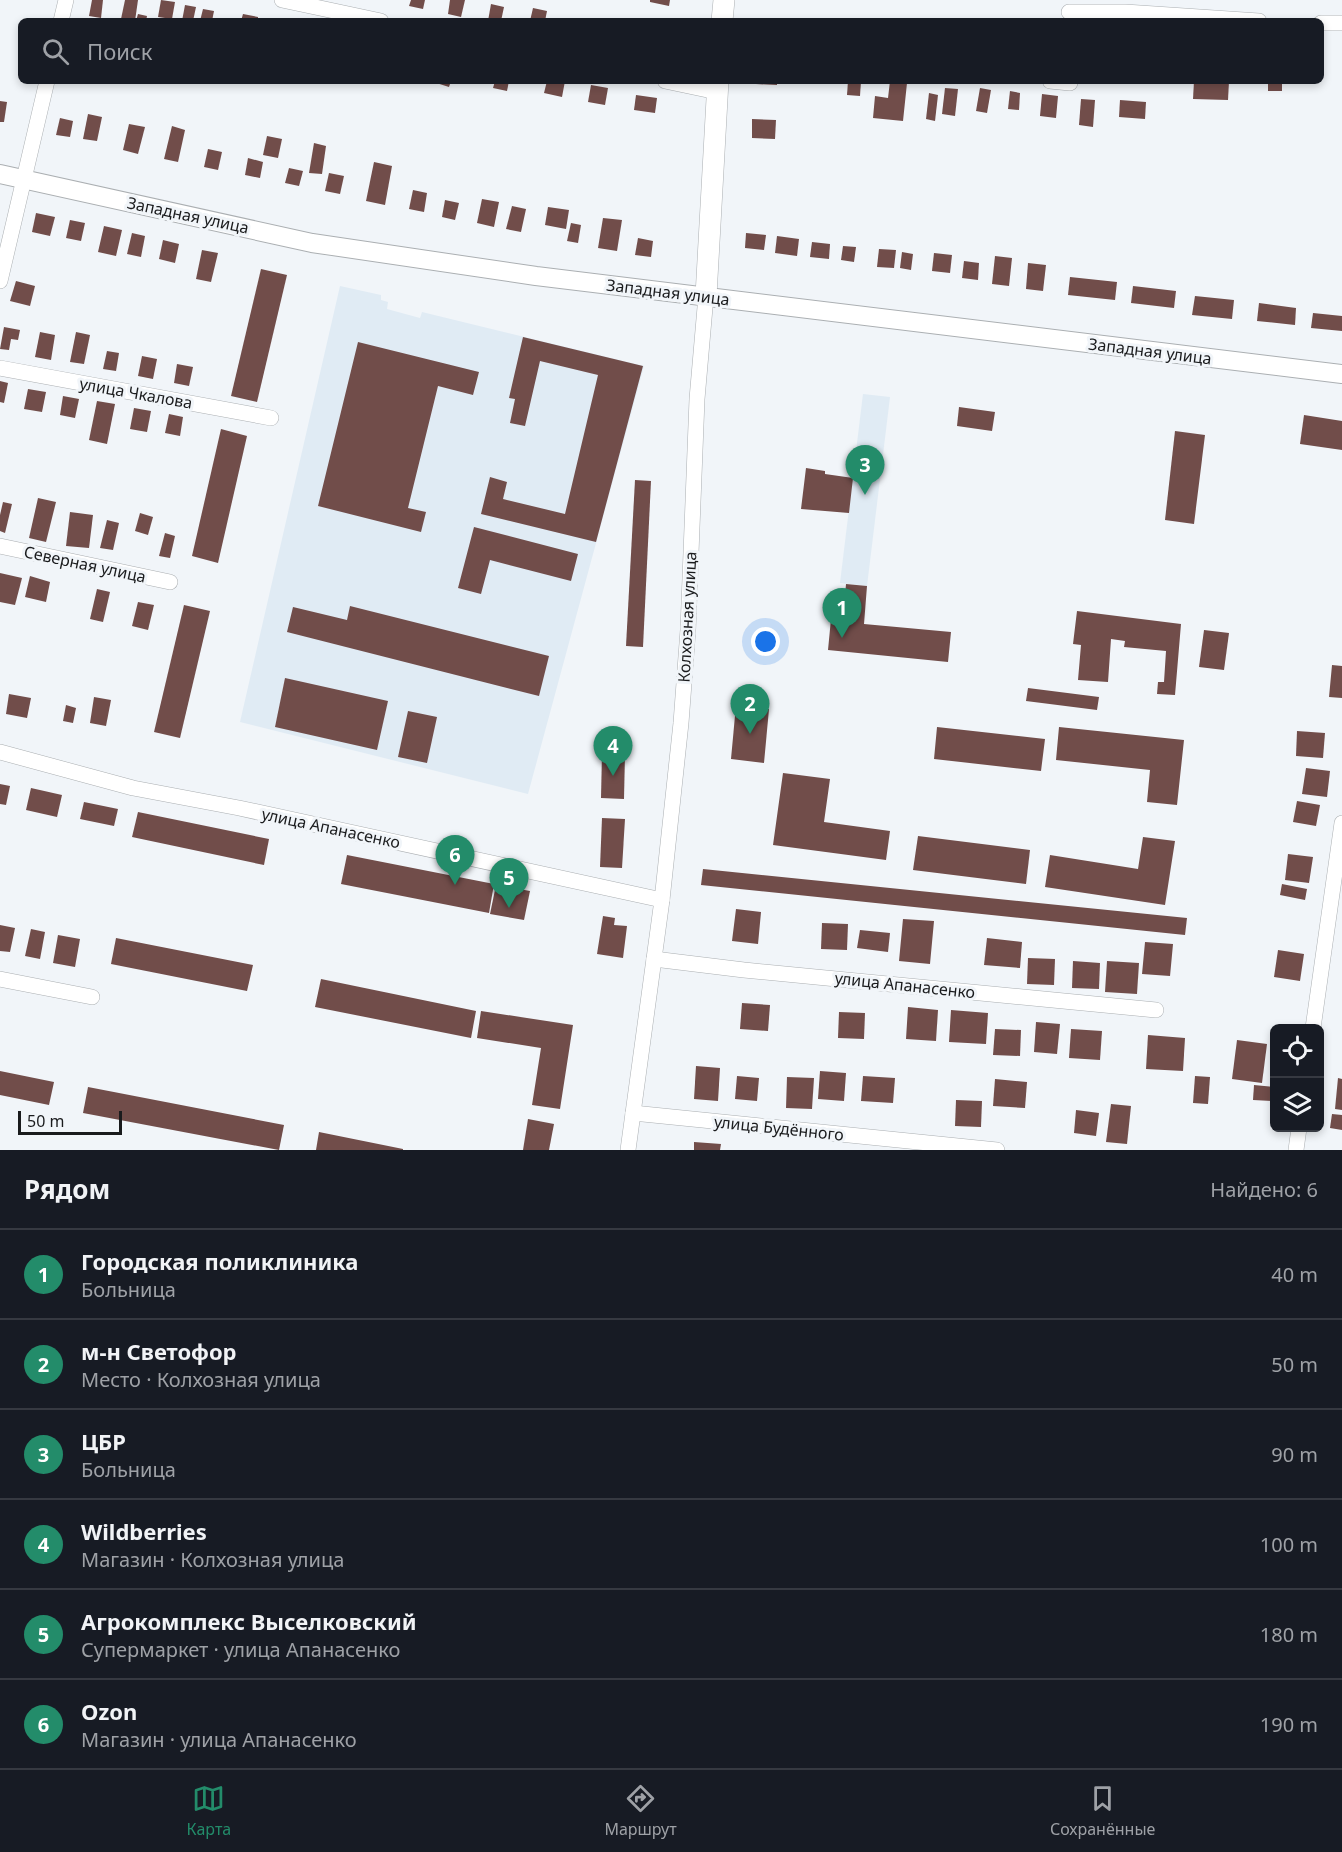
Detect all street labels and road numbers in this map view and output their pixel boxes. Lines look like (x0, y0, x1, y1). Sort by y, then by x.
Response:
street label: Западная улица (125, 191, 251, 239)
street label: Западная улица (605, 274, 731, 310)
street label: Западная улица (1087, 333, 1213, 369)
street label: улица Чкалова (78, 372, 194, 414)
street label: Северная улица (22, 540, 148, 588)
street label: Колхозная улица (673, 551, 701, 683)
street label: улица Апанасенко (260, 803, 402, 853)
street label: улица Апанасенко (834, 967, 976, 1003)
street label: улица Будённого (713, 1110, 845, 1146)

